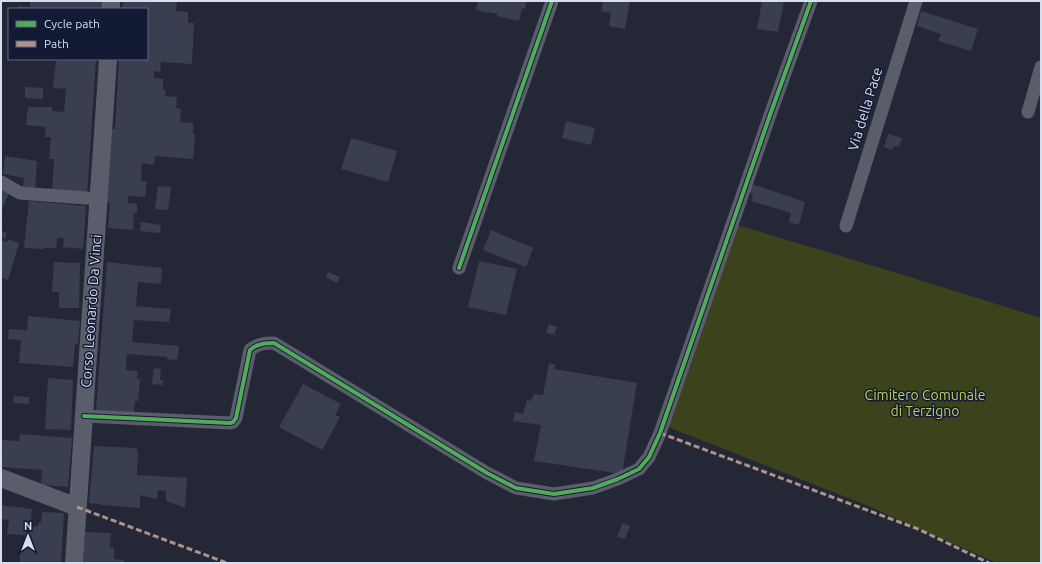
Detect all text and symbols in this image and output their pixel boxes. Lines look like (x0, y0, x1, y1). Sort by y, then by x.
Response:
legend (8, 8, 148, 60)
text: Cycle path (44, 17, 100, 30)
text: Path (44, 37, 69, 50)
street label: Via della Pace (845, 65, 885, 153)
street label: Corso Leonardo Da Vinci (78, 234, 104, 388)
park label: Cimitero Comunale di Terzigno (865, 387, 985, 419)
north arrow (8, 516, 48, 556)
text: N (24, 520, 32, 532)

